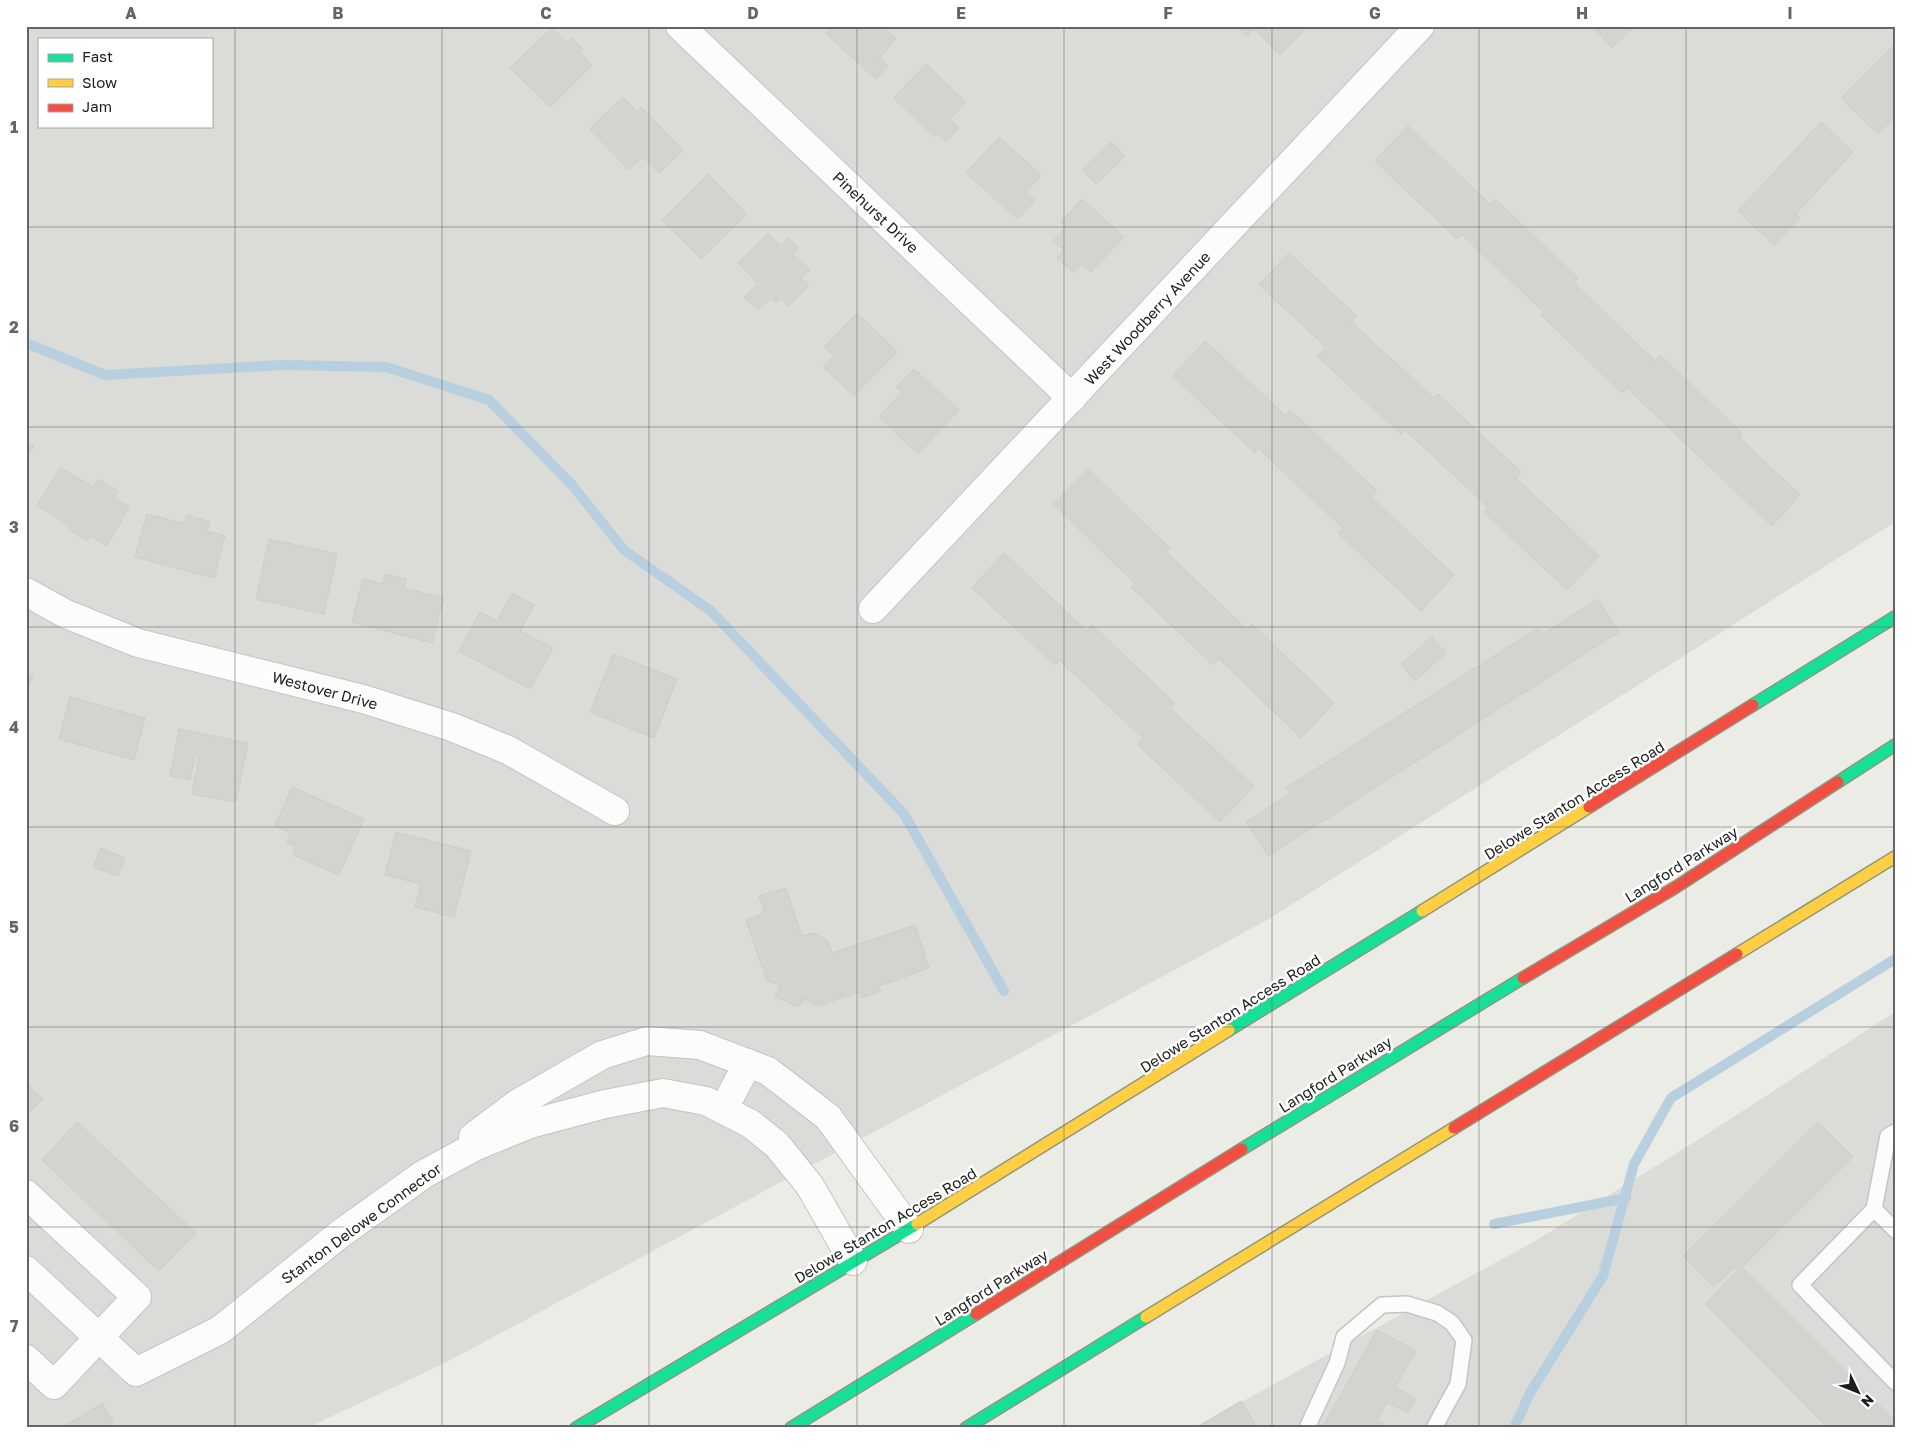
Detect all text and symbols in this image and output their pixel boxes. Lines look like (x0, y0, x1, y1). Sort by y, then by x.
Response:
text: A (125, 3, 137, 23)
text: B (332, 3, 344, 23)
text: C (540, 3, 552, 23)
text: D (747, 3, 759, 23)
text: E (956, 3, 966, 23)
text: F (1163, 3, 1173, 23)
text: G (1369, 3, 1381, 23)
text: H (1576, 3, 1588, 23)
text: I (1787, 3, 1793, 23)
legend (38, 38, 212, 128)
text: Fast (82, 47, 113, 65)
text: Slow (82, 73, 117, 91)
text: Jam (82, 97, 112, 115)
text: 1 (10, 117, 18, 137)
street label: Pinehurst Drive (829, 168, 923, 257)
street label: West Woodberry Avenue (1080, 247, 1214, 389)
text: 2 (9, 317, 19, 337)
text: 3 (9, 517, 19, 537)
street label: Westover Drive (270, 667, 380, 713)
text: 4 (9, 717, 19, 737)
street label: Delowe Stanton Access Road (1480, 737, 1668, 863)
street label: Langford Parkway (1621, 822, 1741, 906)
text: 5 (9, 917, 19, 937)
street label: Delowe Stanton Access Road (1136, 950, 1324, 1076)
street label: Langford Parkway (1275, 1032, 1395, 1116)
text: 6 (9, 1116, 19, 1136)
street label: Stanton Delowe Connector (277, 1159, 445, 1287)
street label: Delowe Stanton Access Road (791, 1163, 979, 1287)
street label: Langford Parkway (931, 1245, 1051, 1329)
text: 7 (10, 1316, 19, 1336)
north arrow (1834, 1366, 1884, 1416)
text: N (1858, 1392, 1878, 1411)

